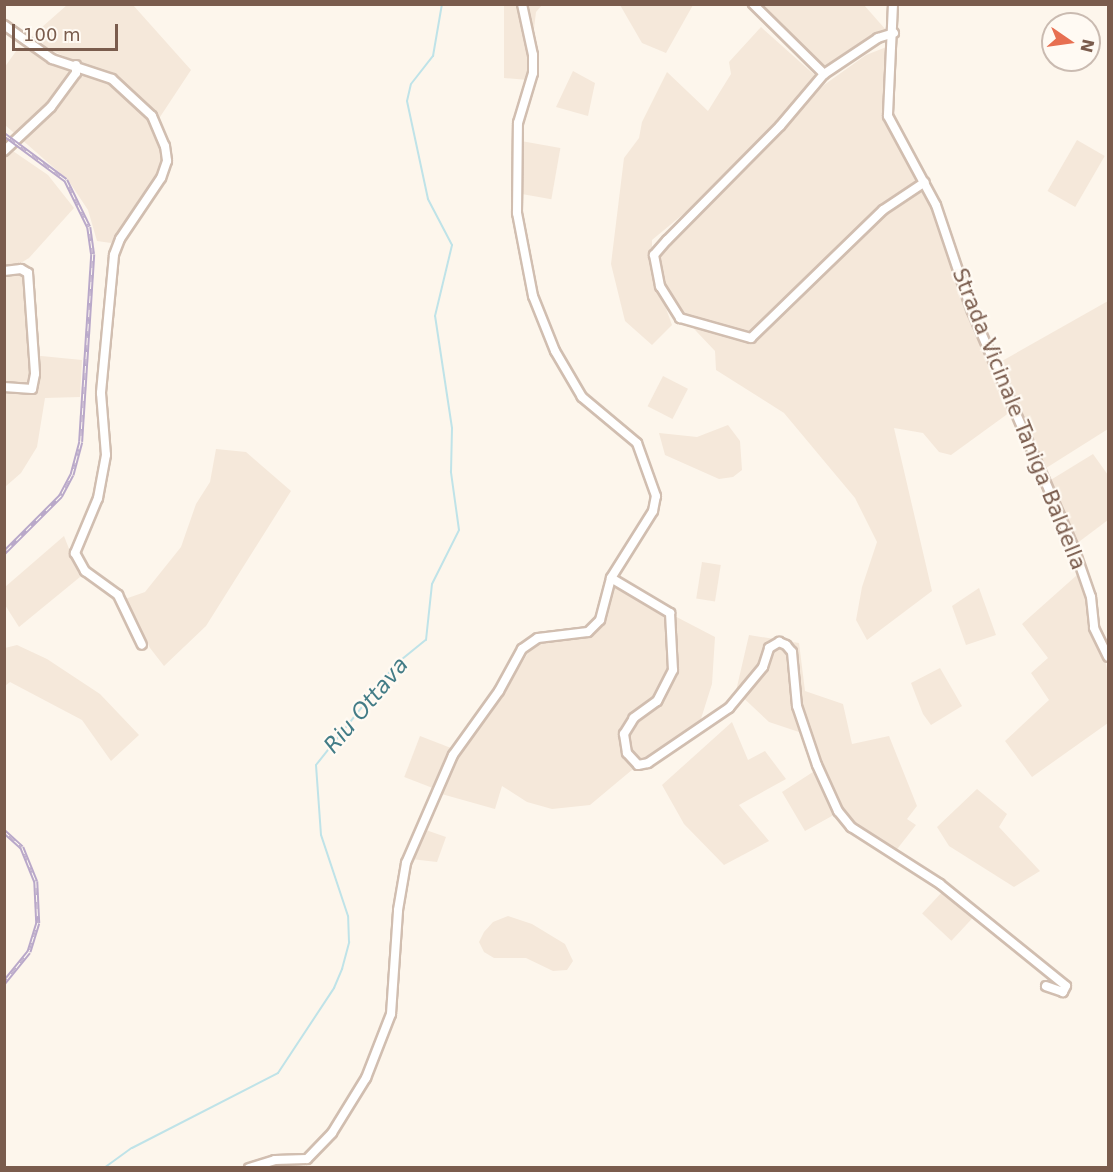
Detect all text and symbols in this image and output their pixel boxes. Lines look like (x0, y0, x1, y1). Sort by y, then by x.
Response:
scale bar (15, 12, 122, 50)
north arrow (1041, 12, 1101, 72)
text: 100 m (23, 24, 81, 45)
text: N (1076, 37, 1098, 54)
street label: Strada Vicinale Taniga Baldella (947, 265, 1091, 573)
water label: Riu Ottava (318, 652, 414, 758)

